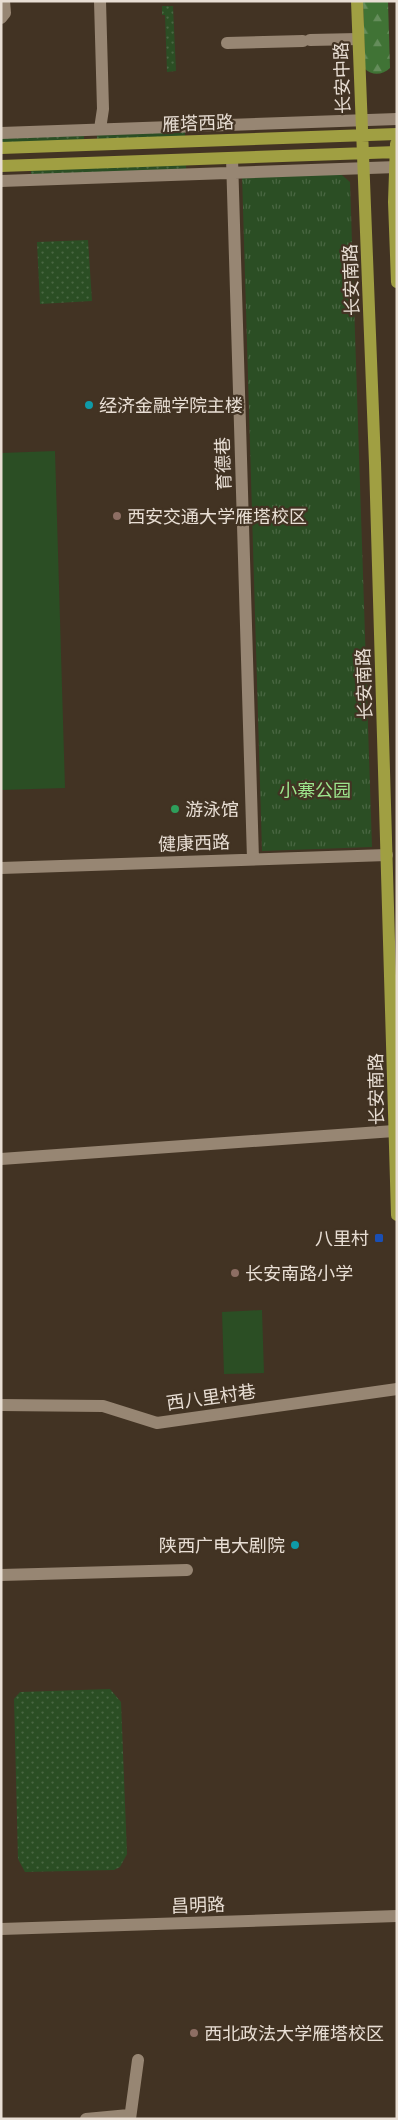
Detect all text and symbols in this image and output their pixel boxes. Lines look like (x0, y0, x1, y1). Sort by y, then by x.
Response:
street label: 长安中路 (327, 42, 357, 114)
street label: 雁塔西路 (162, 108, 234, 138)
street label: 长安南路 (336, 244, 366, 316)
place label: 经济金融学院主楼 (99, 392, 243, 419)
marker: 经济金融学院主楼 (83, 399, 95, 411)
street label: 育德巷 (209, 437, 237, 491)
place label: 西安交通大学雁塔校区 (127, 503, 307, 530)
marker: 西安交通大学雁塔校区 (111, 510, 123, 522)
street label: 长安南路 (349, 648, 379, 720)
park label: 小寨公园 (279, 777, 351, 804)
place label: 游泳馆 (185, 796, 239, 823)
marker: 游泳馆 (169, 803, 181, 815)
street label: 健康西路 (158, 828, 230, 858)
street label: 长安南路 (362, 1053, 390, 1125)
place label: 八里村 (315, 1225, 369, 1252)
marker: 八里村 (373, 1232, 385, 1244)
place label: 长安南路小学 (245, 1260, 353, 1287)
marker: 长安南路小学 (229, 1267, 241, 1279)
street label: 西八里村巷 (165, 1377, 257, 1417)
place label: 陕西广电大剧院 (159, 1532, 285, 1559)
marker: 陕西广电大剧院 (289, 1539, 301, 1551)
street label: 昌明路 (171, 1891, 225, 1919)
place label: 西北政法大学雁塔校区 (204, 2020, 384, 2047)
marker: 西北政法大学雁塔校区 (188, 2027, 200, 2039)

